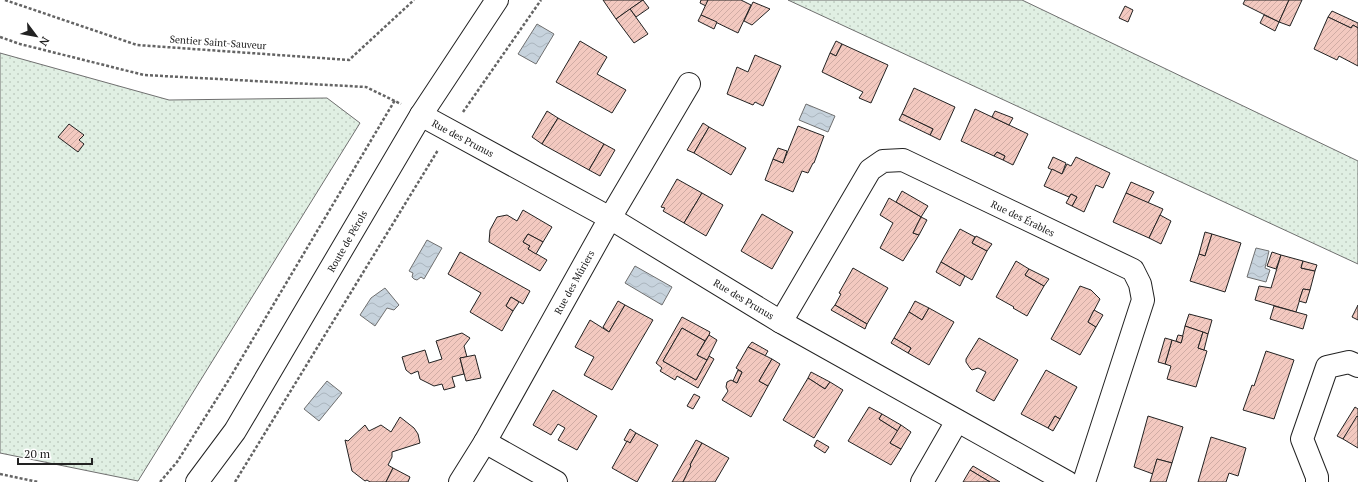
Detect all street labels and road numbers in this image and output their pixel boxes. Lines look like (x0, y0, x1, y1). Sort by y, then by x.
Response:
street label: Sentier Saint-Sauveur (169, 33, 267, 52)
street label: Rue des Prunus (429, 117, 496, 160)
street label: Rue des Érables (989, 197, 1057, 240)
street label: Route de Pérols (325, 208, 370, 274)
street label: Rue des Mûriers (551, 248, 597, 317)
street label: Rue des Prunus (711, 276, 776, 323)

